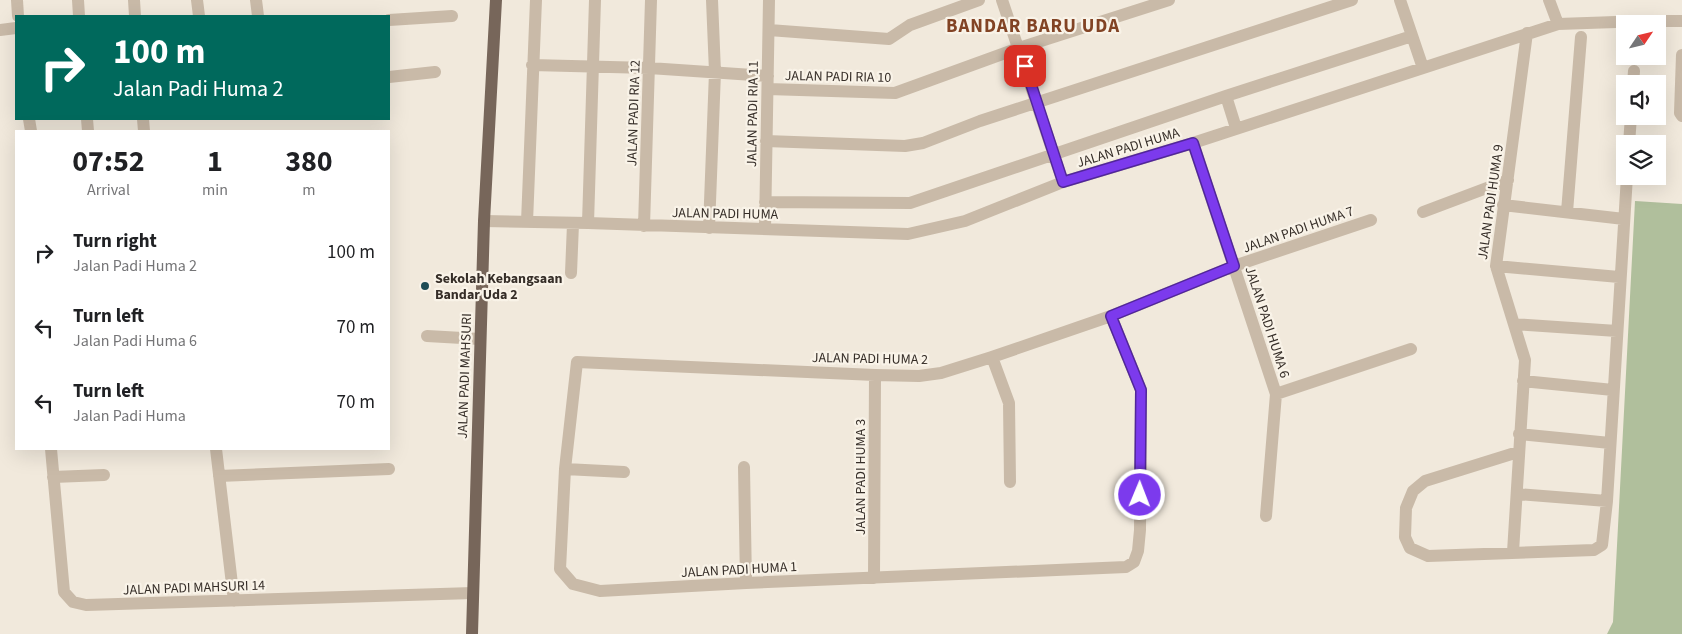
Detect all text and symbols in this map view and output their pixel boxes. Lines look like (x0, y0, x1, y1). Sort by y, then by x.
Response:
district label: BANDAR BARU UDA (946, 13, 1120, 40)
north arrow (1616, 15, 1666, 65)
map controls (1616, 15, 1666, 185)
text: 100 m (113, 27, 205, 77)
icon: right (30, 35, 95, 100)
pin (1004, 45, 1046, 87)
icon: arrive (1011, 52, 1039, 80)
street label: JALAN PADI RIA 12 (622, 59, 646, 167)
street label: JALAN PADI RIA 11 (742, 61, 764, 167)
street label: JALAN PADI RIA 10 (785, 66, 891, 88)
text: Jalan Padi Huma 2 (113, 73, 283, 105)
button: sound (1616, 75, 1666, 125)
street label: JALAN PADI HUMA (1074, 123, 1183, 173)
button: layers (1616, 135, 1666, 185)
text: 07:52 (72, 140, 145, 183)
text: 1 (207, 140, 223, 183)
text: 380 (285, 140, 333, 183)
street label: JALAN PADI HUMA 9 (1473, 143, 1509, 261)
text: Arrival (87, 179, 130, 201)
text: min (202, 179, 228, 201)
text: m (302, 179, 316, 201)
street label: JALAN PADI HUMA 7 (1240, 202, 1357, 258)
street label: JALAN PADI HUMA (672, 203, 779, 225)
text: Turn right (73, 228, 157, 255)
icon: right (30, 239, 58, 267)
text: 100 m (327, 239, 375, 266)
text: Jalan Padi Huma 2 (73, 255, 197, 277)
street label: JALAN PADI HUMA 6 (1240, 264, 1295, 381)
place label: Sekolah Kebangsaan Bandar Uda 2 (435, 269, 563, 305)
marker: Sekolah Kebangsaan Bandar Uda 2 (419, 280, 431, 292)
text: Turn left (73, 303, 144, 330)
street label: JALAN PADI MAHSURI (453, 313, 477, 439)
icon: left (30, 314, 58, 342)
text: 70 m (337, 314, 375, 341)
text: Jalan Padi Huma 6 (73, 330, 197, 352)
street label: JALAN PADI HUMA 2 (812, 348, 928, 370)
text: Turn left (73, 378, 144, 405)
icon: left (30, 389, 58, 417)
text: 70 m (337, 389, 375, 416)
text: Jalan Padi Huma (73, 405, 186, 427)
street label: JALAN PADI HUMA 3 (851, 419, 871, 535)
position arrow (1113, 468, 1165, 520)
street label: JALAN PADI HUMA 1 (680, 557, 798, 583)
street label: JALAN PADI MAHSURI 14 (123, 576, 266, 600)

